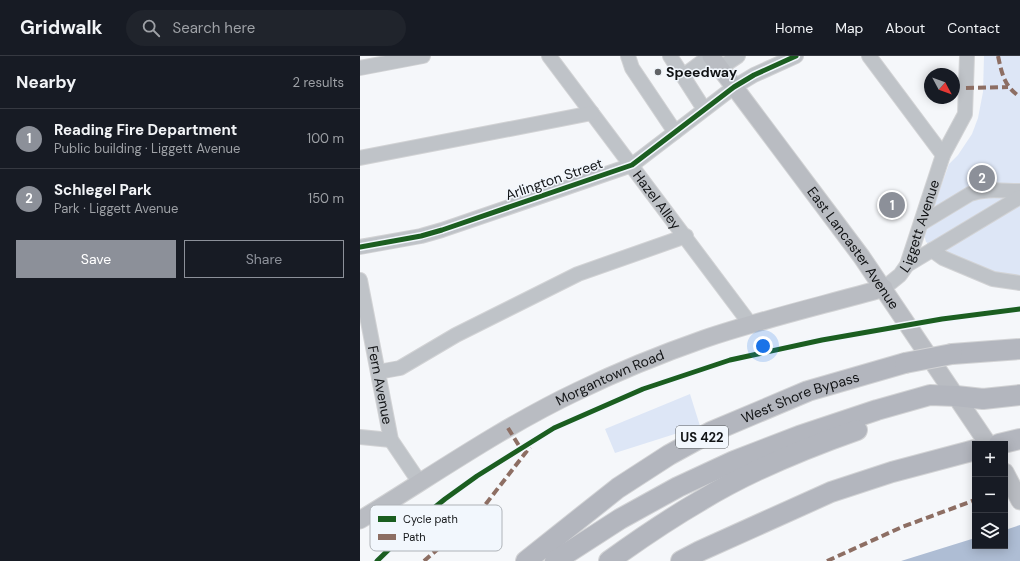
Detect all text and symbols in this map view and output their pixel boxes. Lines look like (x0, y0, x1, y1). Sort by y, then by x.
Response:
search box (126, 10, 406, 46)
text: Gridwalk (20, 15, 102, 40)
icon: search (140, 17, 162, 39)
text: Search here (172, 18, 255, 38)
text: Home (775, 19, 813, 37)
text: Map (835, 19, 863, 37)
text: About (885, 19, 925, 37)
text: Contact (947, 19, 1000, 37)
place label: Speedway (666, 63, 738, 81)
marker: Speedway (653, 67, 663, 77)
north arrow (924, 68, 960, 104)
text: Nearby (16, 71, 76, 93)
text: 2 results (293, 74, 344, 91)
text: Reading Fire Department (54, 120, 237, 140)
text: 1 (27, 130, 31, 147)
text: 100 m (307, 130, 344, 147)
text: Public building · Liggett Avenue (54, 140, 240, 157)
street label: Arlington Street (503, 154, 605, 204)
pin: 2 (969, 163, 995, 193)
street label: Hazel Alley (629, 167, 685, 233)
street label: Liggett Avenue (896, 177, 943, 276)
text: Schlegel Park (54, 180, 152, 200)
street label: East Lancaster Avenue (803, 183, 903, 313)
text: 2 (25, 190, 33, 207)
text: 150 m (308, 190, 344, 207)
pin: 1 (879, 190, 905, 220)
text: Park · Liggett Avenue (54, 200, 178, 217)
button: Save (16, 240, 176, 278)
button: Share (184, 240, 344, 278)
your location (753, 336, 773, 356)
street label: Fern Avenue (364, 344, 397, 426)
street label: Morgantown Road (552, 346, 667, 410)
street label: West Shore Bypass (738, 368, 861, 427)
road number: US 422 (676, 426, 728, 448)
map controls (972, 441, 1008, 549)
button: + (972, 441, 1008, 477)
button: − (972, 477, 1008, 513)
legend (370, 505, 502, 551)
text: Cycle path (403, 512, 458, 526)
button: layers (972, 513, 1008, 549)
text: Path (403, 530, 426, 544)

